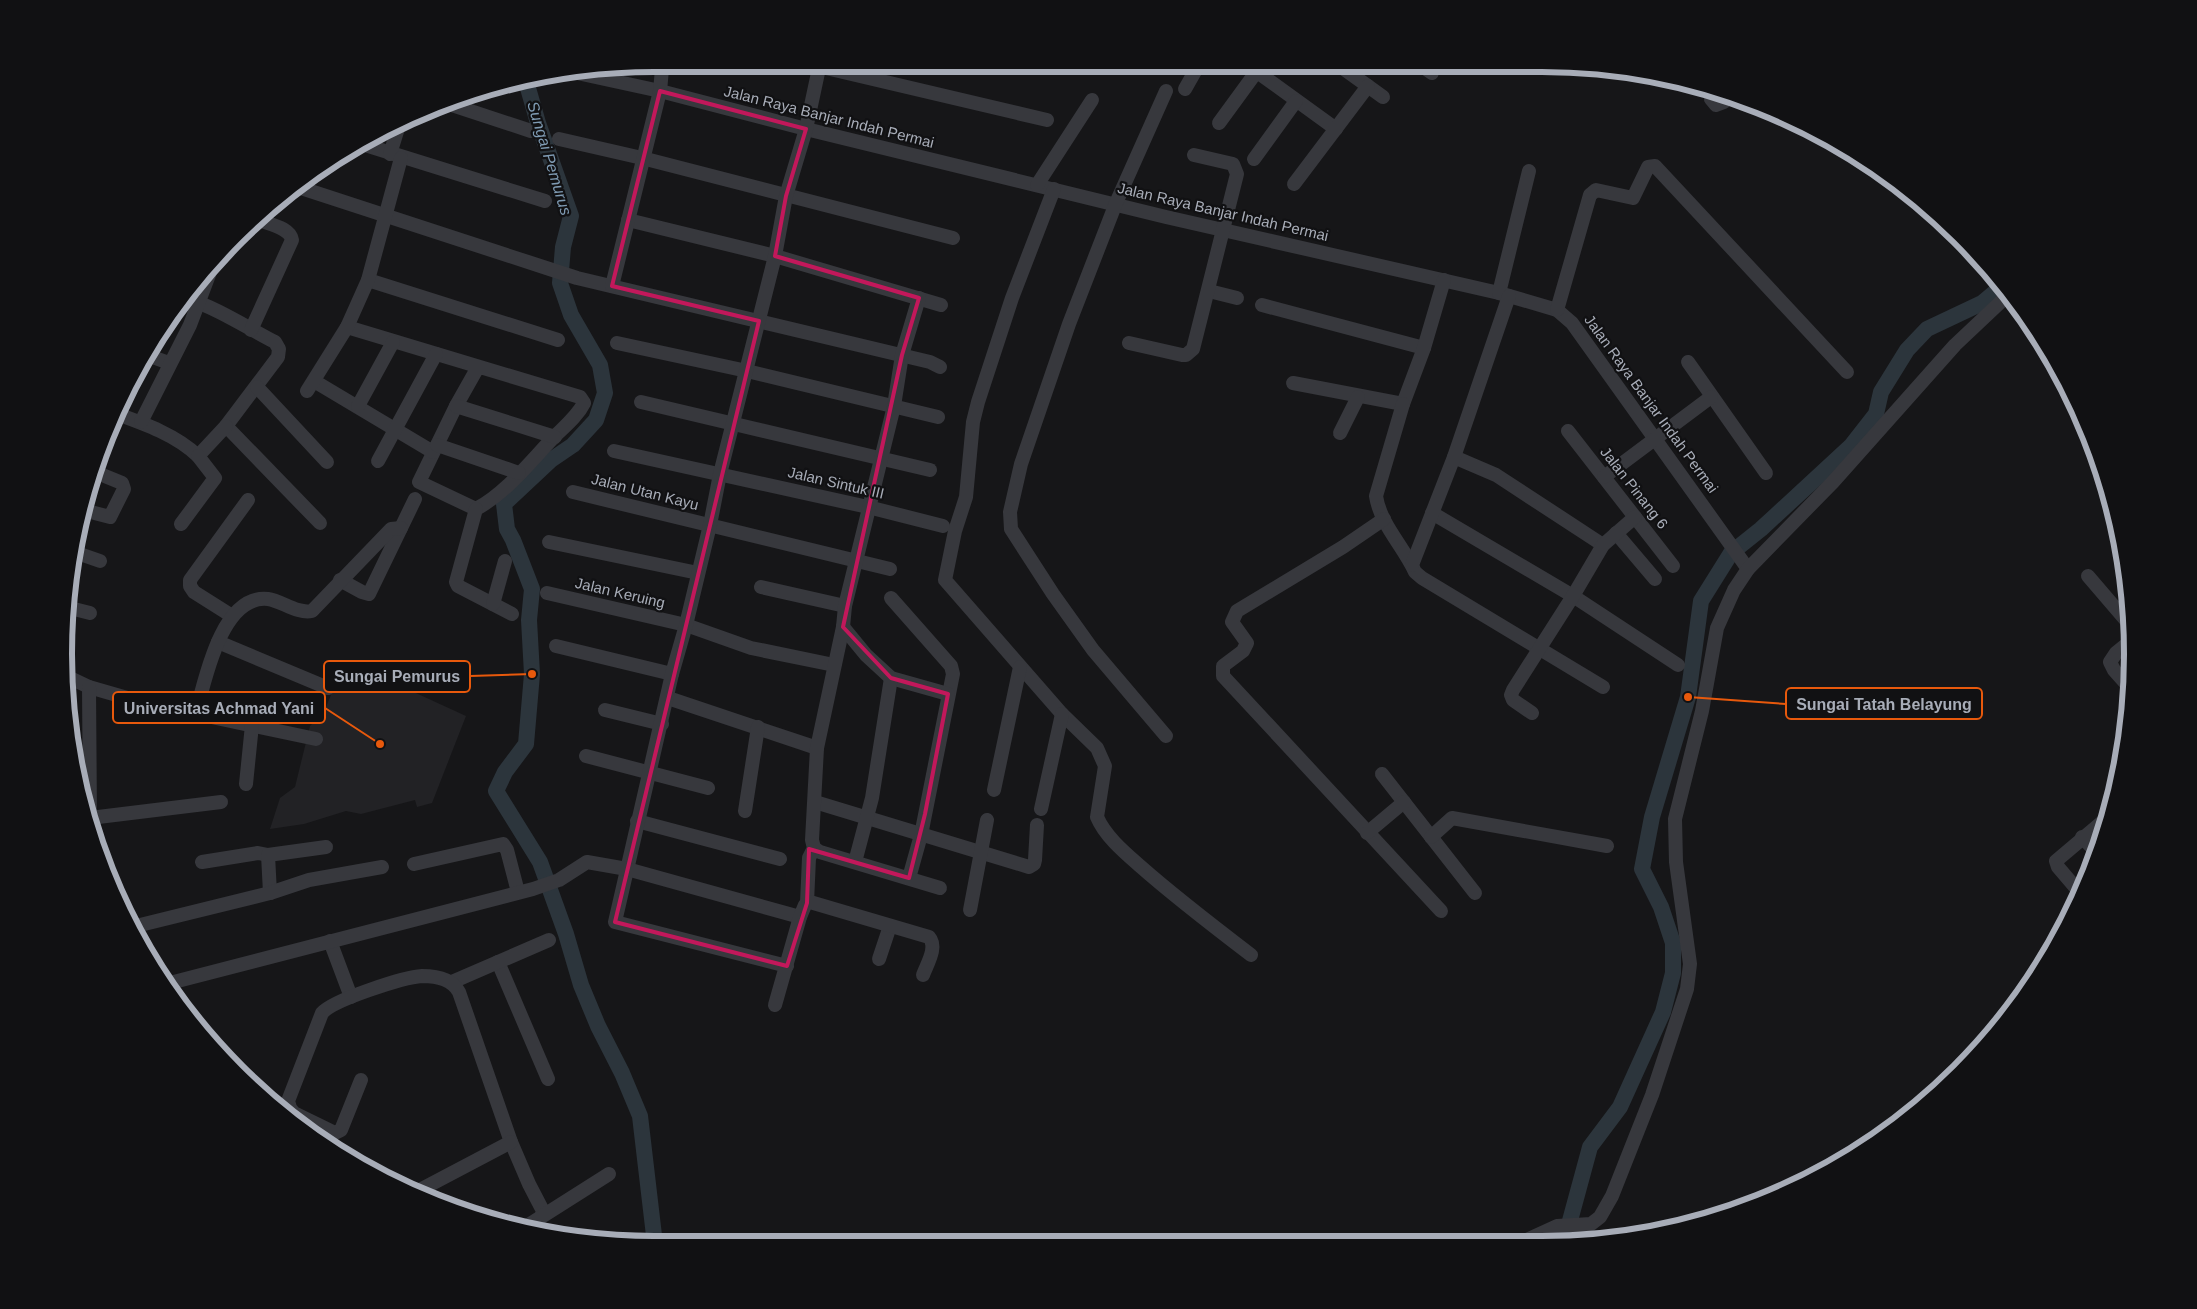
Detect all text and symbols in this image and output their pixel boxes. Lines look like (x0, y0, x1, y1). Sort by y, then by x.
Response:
street label: Jalan Raya Banjar Indah Permai (722, 82, 936, 151)
water label: Sungai Pemurus (524, 99, 575, 217)
street label: Jalan Raya Banjar Indah Permai (1116, 179, 1330, 244)
street label: Jalan Raya Banjar Indah Permai (1581, 311, 1722, 496)
street label: Jalan Pinang 6 (1597, 443, 1672, 532)
street label: Jalan Sintuk III (786, 463, 886, 502)
street label: Jalan Utan Kayu (590, 470, 701, 513)
street label: Jalan Keruing (574, 574, 667, 611)
callout: Sungai Pemurus (324, 661, 470, 692)
text: Sungai Pemurus (334, 668, 460, 685)
callout: Sungai Tatah Belayung (1786, 688, 1982, 719)
callout: Universitas Achmad Yani (113, 692, 325, 723)
text: Sungai Tatah Belayung (1796, 696, 1972, 713)
text: Universitas Achmad Yani (124, 700, 314, 717)

